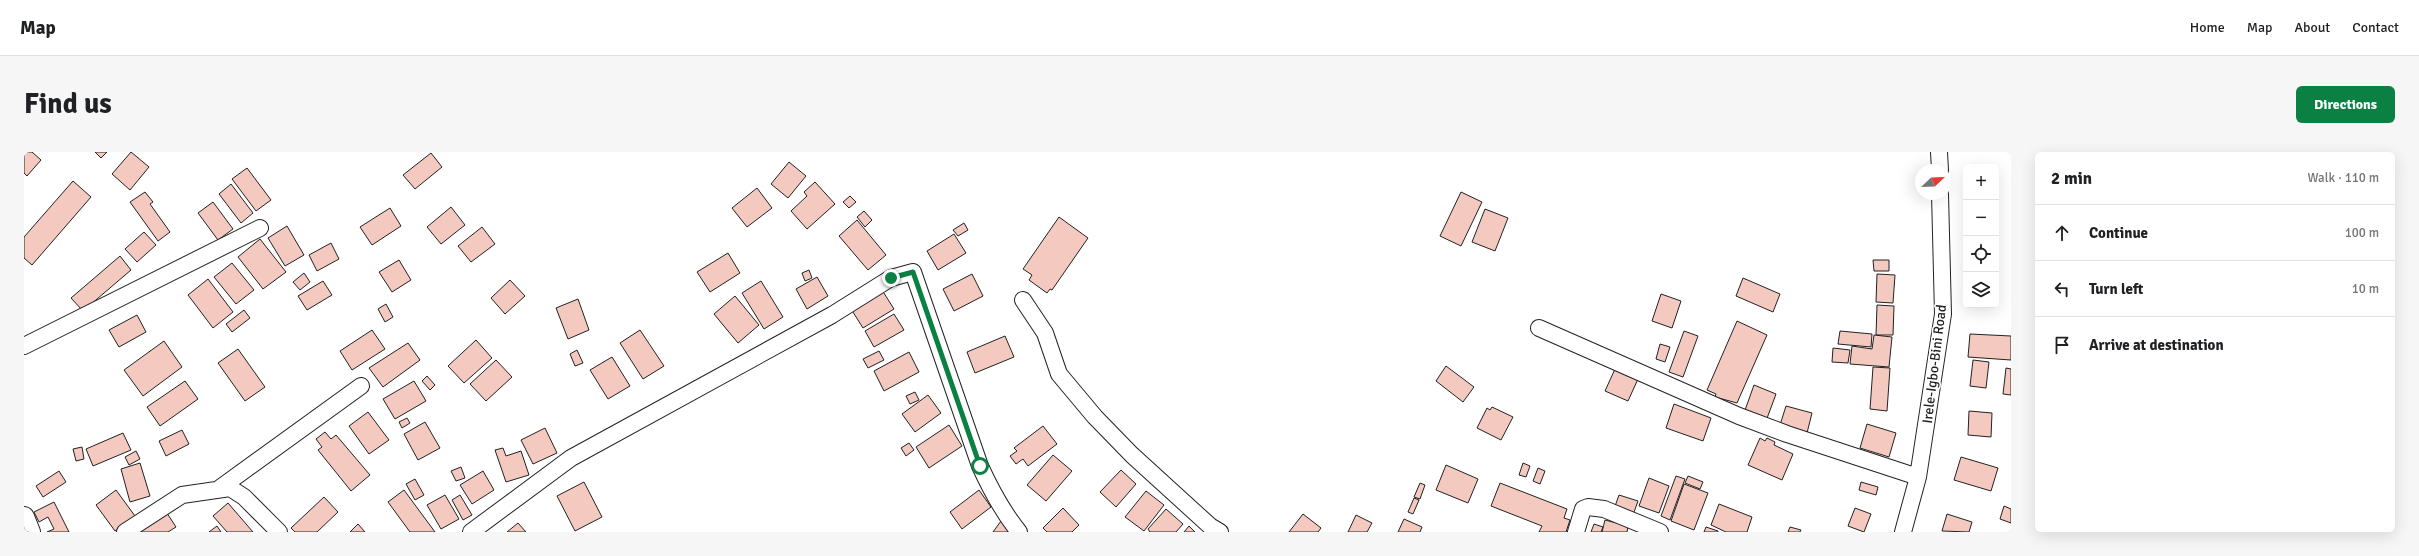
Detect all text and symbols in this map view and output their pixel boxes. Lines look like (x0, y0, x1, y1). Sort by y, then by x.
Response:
text: Map (20, 16, 56, 40)
text: Home (2190, 19, 2225, 36)
text: Map (2247, 19, 2272, 36)
text: About (2294, 19, 2330, 36)
text: Contact (2352, 19, 2399, 36)
button: Directions (2296, 86, 2395, 123)
text: Find us (24, 87, 112, 121)
north arrow (1915, 164, 1951, 200)
map controls (1963, 164, 1999, 308)
button: + (1963, 164, 1999, 200)
text: 2 min (2051, 168, 2092, 189)
text: Walk · 110 m (2308, 170, 2379, 186)
button: − (1963, 200, 1999, 236)
icon: ahead (2051, 222, 2073, 244)
text: Continue (2089, 224, 2148, 242)
text: 100 m (2345, 225, 2379, 241)
button: locate (1963, 236, 1999, 272)
route end (882, 269, 900, 287)
button: layers (1963, 272, 1999, 308)
icon: left (2051, 278, 2073, 300)
text: Turn left (2089, 280, 2143, 298)
text: 10 m (2352, 281, 2379, 297)
street label: Irele-Igbo-Bini Road (1919, 304, 1950, 424)
icon: arrive (2051, 334, 2073, 356)
text: Arrive at destination (2089, 336, 2224, 354)
route start (971, 457, 989, 475)

